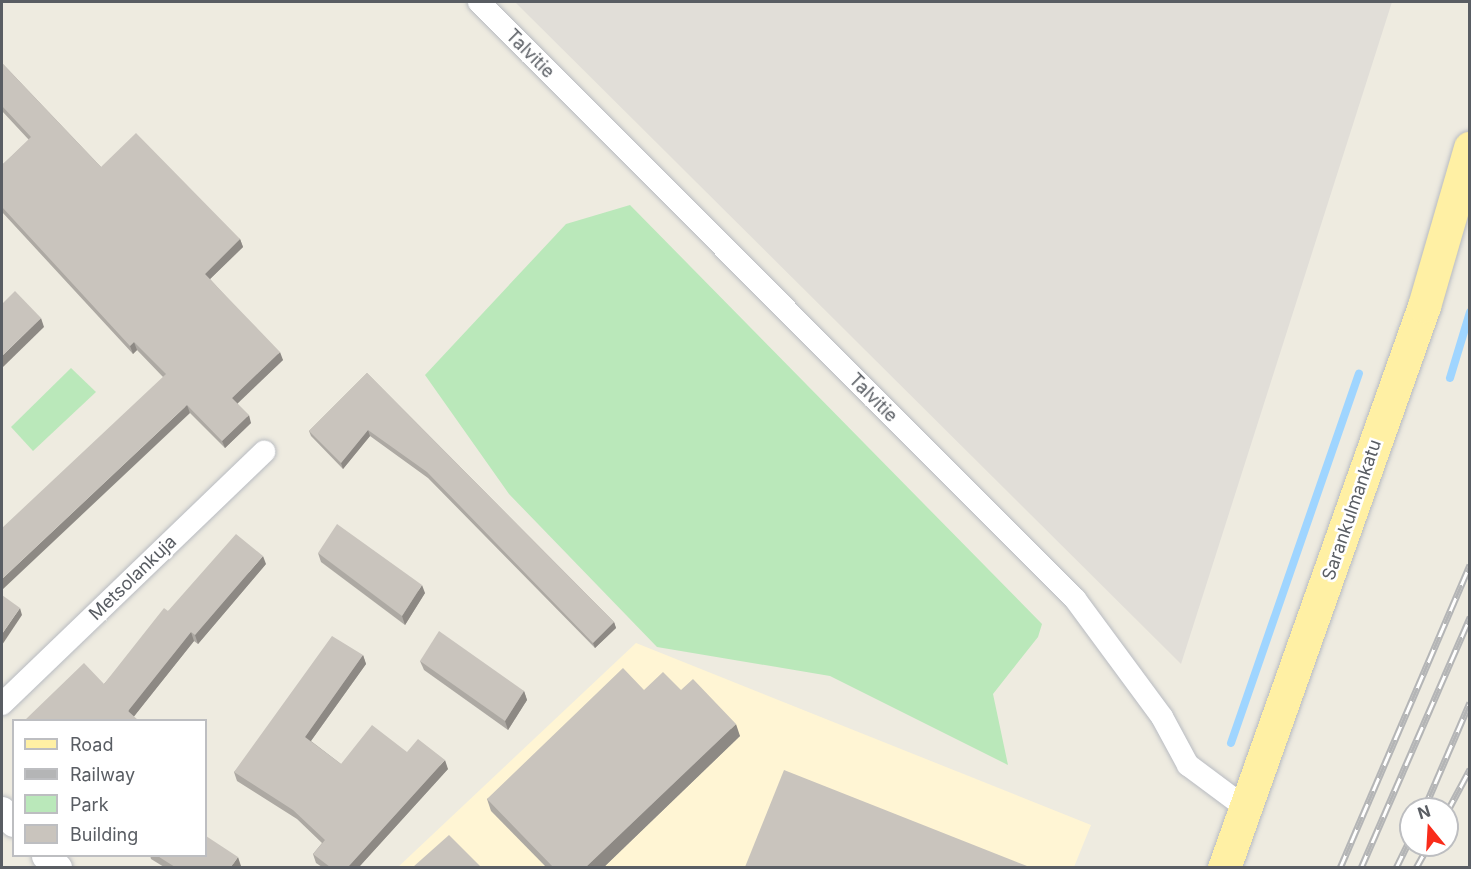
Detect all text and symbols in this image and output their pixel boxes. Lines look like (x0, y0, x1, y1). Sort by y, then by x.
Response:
street label: Talvitie (501, 25, 559, 83)
street label: Talvitie (844, 369, 902, 427)
street label: Sarankulmankatu (1318, 437, 1386, 583)
street label: Metsolankuja (85, 531, 181, 625)
legend (12, 719, 207, 857)
text: Road (70, 734, 113, 755)
text: Railway (70, 764, 135, 785)
text: Park (70, 794, 109, 815)
north arrow (1399, 797, 1459, 857)
text: N (1415, 800, 1433, 823)
text: Building (70, 824, 138, 845)

